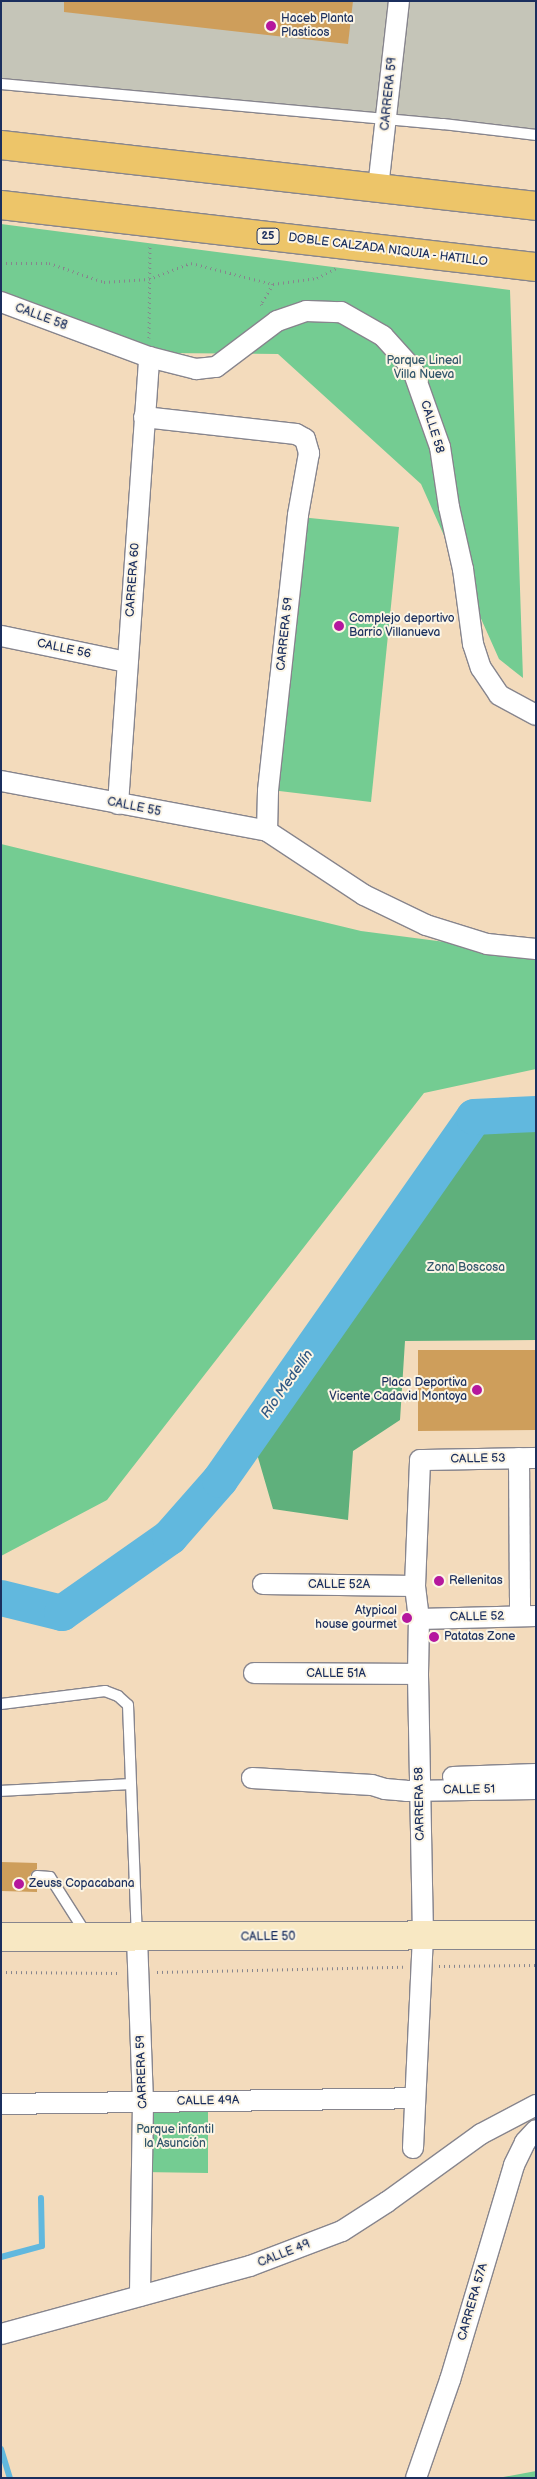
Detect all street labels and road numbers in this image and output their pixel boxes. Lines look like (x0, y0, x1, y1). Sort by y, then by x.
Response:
street label: CARRERA 59 (378, 57, 400, 131)
road number: 25 (256, 228, 280, 245)
street label: DOBLE CALZADA NIQUIA - HATILLO (287, 231, 489, 269)
street label: CALLE 58 (13, 301, 69, 333)
street label: CALLE 58 (417, 399, 447, 455)
street label: CARRERA 60 (123, 542, 143, 618)
street label: CARRERA 59 (274, 597, 296, 671)
street label: CALLE 56 (36, 636, 92, 662)
street label: CALLE 55 (106, 795, 162, 819)
street label: CALLE 53 (450, 1451, 506, 1467)
street label: CALLE 52A (308, 1578, 370, 1592)
street label: CALLE 52 (449, 1609, 505, 1625)
street label: CALLE 51A (306, 1667, 366, 1681)
street label: CARRERA 58 (412, 1767, 428, 1841)
street label: CALLE 51 (443, 1782, 495, 1798)
street label: CALLE 50 (241, 1929, 295, 1945)
street label: CARRERA 59 (134, 2035, 150, 2109)
street label: CALLE 49A (177, 2093, 239, 2109)
street label: CALLE 49 (256, 2237, 312, 2271)
street label: CARRERA 57A (455, 2262, 491, 2342)

